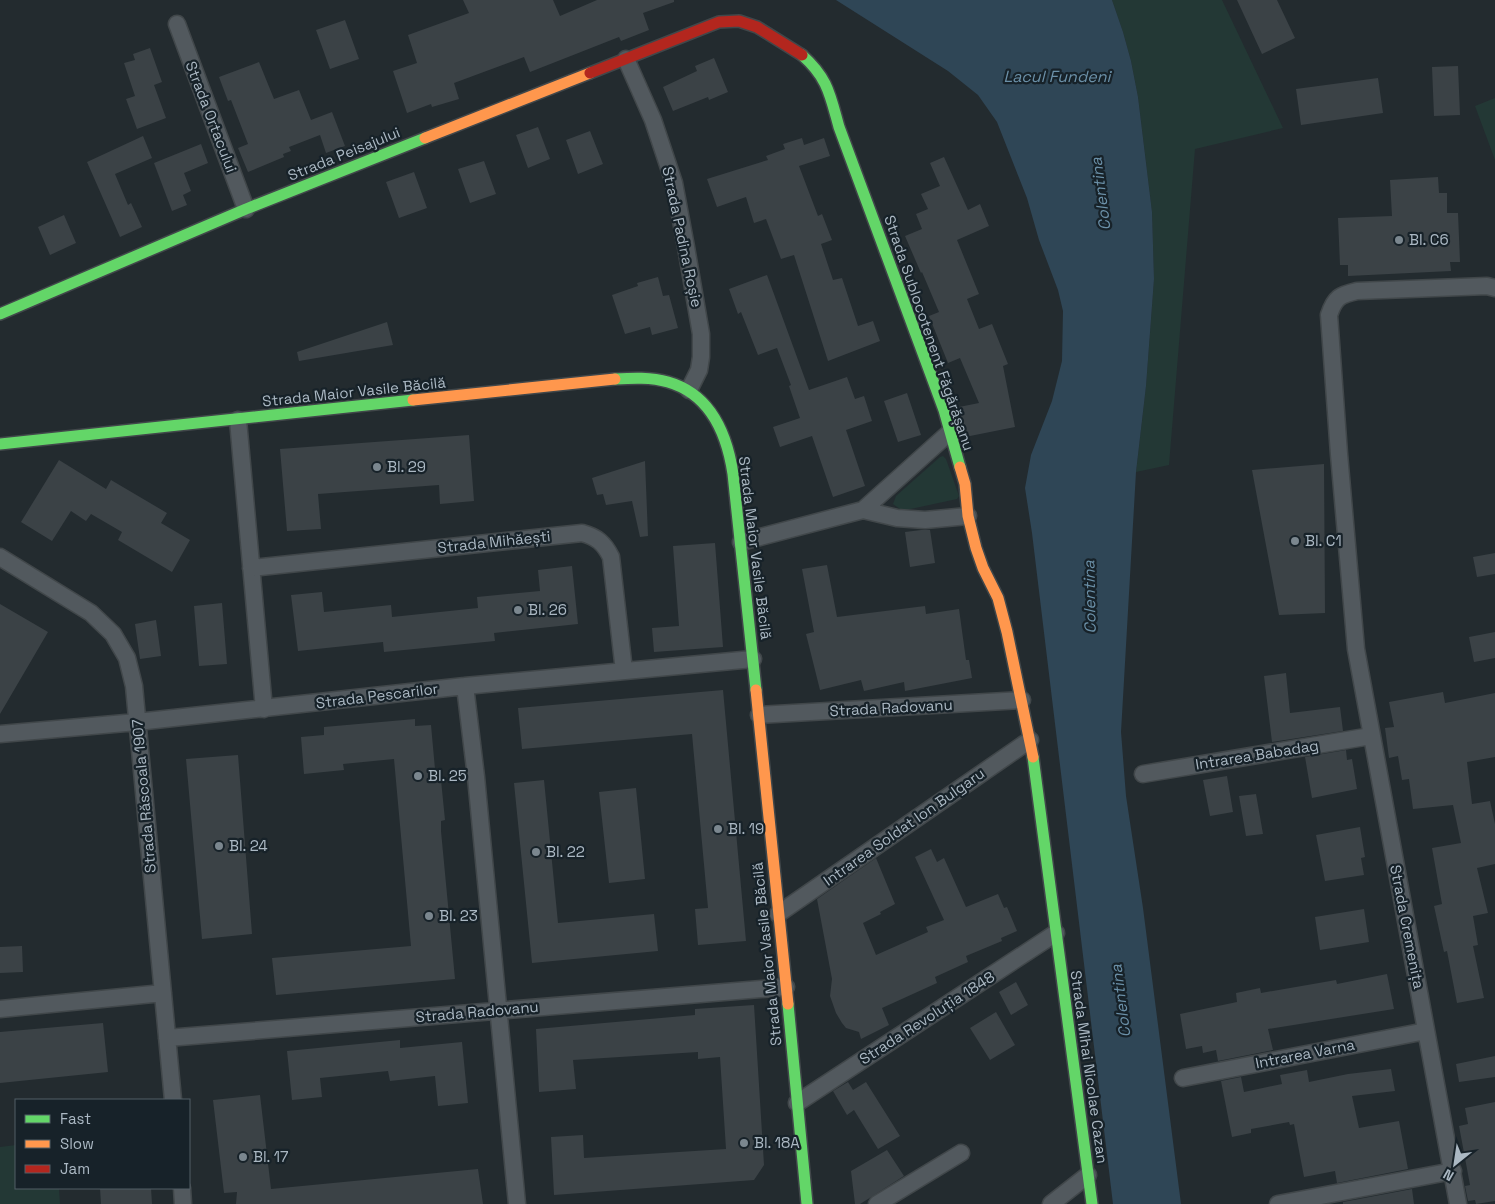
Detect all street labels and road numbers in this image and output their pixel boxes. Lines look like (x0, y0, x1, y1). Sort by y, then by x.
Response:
street label: Strada Ortacului (182, 58, 241, 175)
street label: Strada Peisajului (285, 122, 403, 185)
street label: Strada Padina Roșie (658, 165, 707, 309)
street label: Strada Sublocotenent Făgărășanu (880, 213, 979, 453)
street label: Strada Maior Vasile Băcilă (261, 372, 447, 411)
street label: Strada Maior Vasile Băcilă (735, 455, 776, 641)
street label: Strada Mihăești (437, 526, 551, 557)
street label: Strada Pescarilor (315, 679, 440, 712)
street label: Strada Radovanu (829, 695, 953, 720)
street label: Strada Răscoala 1907 (127, 718, 160, 874)
street label: Intrarea Babadag (1194, 735, 1320, 774)
street label: Intrarea Soldat Ion Bulgaru (819, 763, 988, 890)
street label: Strada Maior Vasile Băcilă (747, 861, 786, 1047)
street label: Strada Cremenița (1386, 863, 1429, 991)
street label: Strada Revoluția 1848 (856, 967, 998, 1068)
street label: Strada Mihai Nicolae Cazan (1067, 969, 1112, 1165)
street label: Strada Radovanu (415, 997, 539, 1026)
street label: Intrarea Varna (1254, 1034, 1357, 1072)

